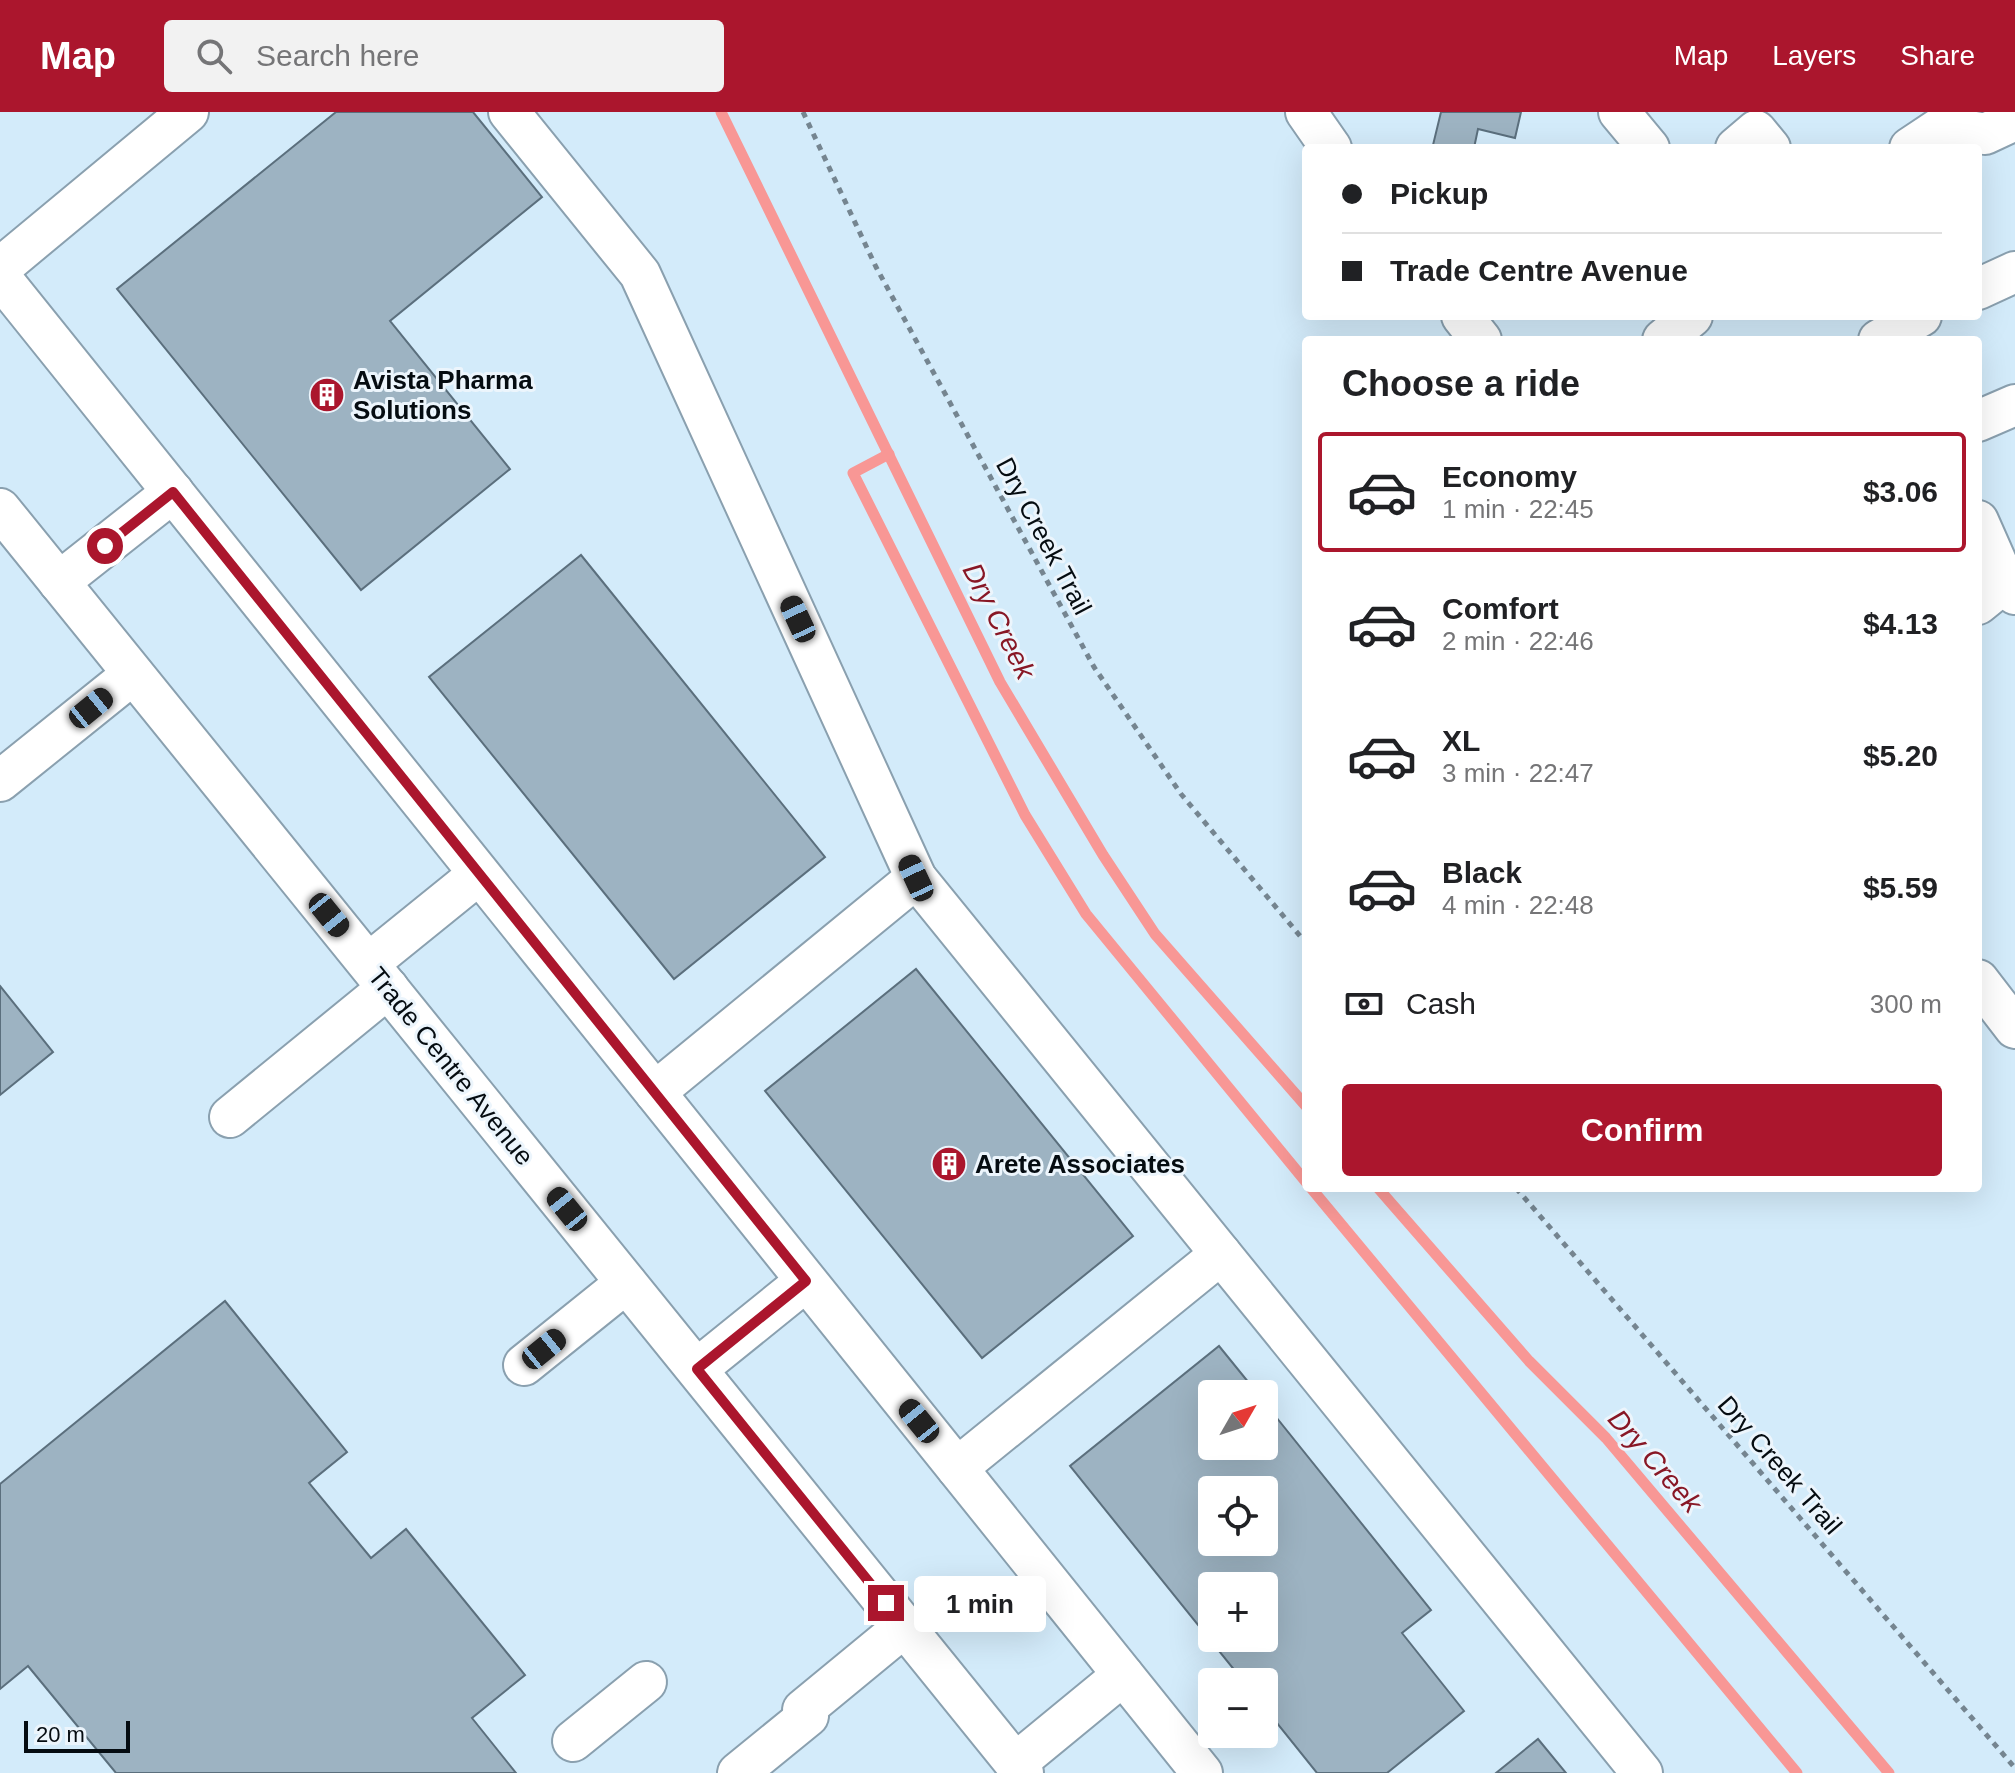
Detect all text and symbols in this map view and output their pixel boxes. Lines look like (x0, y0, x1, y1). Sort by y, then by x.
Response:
search box (164, 20, 724, 92)
icon: search (192, 34, 236, 78)
text: Map (40, 35, 116, 77)
text: Search here (256, 39, 419, 72)
text: Map (1674, 40, 1728, 71)
text: Layers (1772, 40, 1856, 71)
text: Share (1900, 40, 1975, 71)
text: Pickup (1390, 177, 1488, 210)
text: Trade Centre Avenue (1390, 254, 1688, 287)
text: Choose a ride (1342, 363, 1580, 404)
place label: Avista Pharma Solutions (353, 365, 533, 425)
building icon: Avista Pharma Solutions (308, 376, 346, 414)
street label: Dry Creek Trail (990, 452, 1098, 620)
icon: car (1346, 456, 1418, 528)
text: Economy (1442, 460, 1577, 493)
text: $3.06 (1863, 475, 1938, 508)
text: 1 min · 22:45 (1442, 494, 1594, 524)
route start (87, 528, 123, 564)
water label: Dry Creek (957, 558, 1042, 686)
icon: car (1346, 588, 1418, 660)
car (777, 592, 819, 646)
text: Comfort (1442, 592, 1559, 625)
text: $4.13 (1863, 607, 1938, 640)
text: 2 min · 22:46 (1442, 626, 1594, 656)
car (65, 684, 117, 732)
icon: car (1346, 720, 1418, 792)
text: XL (1442, 724, 1480, 757)
text: $5.20 (1863, 739, 1938, 772)
text: 3 min · 22:47 (1442, 758, 1594, 788)
car (895, 851, 937, 905)
icon: car (1346, 852, 1418, 924)
text: Black (1442, 856, 1522, 889)
text: $5.59 (1863, 871, 1938, 904)
car (305, 889, 353, 941)
text: 4 min · 22:48 (1442, 890, 1594, 920)
street label: Trade Centre Avenue (362, 961, 540, 1171)
icon: cash (1342, 982, 1386, 1026)
text: Cash (1406, 987, 1476, 1020)
text: 300 m (1870, 989, 1942, 1019)
button: Confirm (1342, 1084, 1942, 1176)
building icon: Arete Associates (930, 1145, 968, 1183)
place label: Arete Associates (975, 1149, 1185, 1179)
car (543, 1183, 591, 1235)
car (518, 1325, 570, 1373)
north arrow (1198, 1380, 1278, 1460)
map controls (1198, 1380, 1278, 1748)
street label: Dry Creek Trail (1712, 1390, 1848, 1540)
car (895, 1395, 943, 1447)
water label: Dry Creek (1602, 1403, 1709, 1520)
button: locate (1198, 1476, 1278, 1556)
button: + (1198, 1572, 1278, 1652)
callout: 1 min (914, 1575, 1046, 1631)
route end (868, 1585, 904, 1621)
text: 1 min (946, 1589, 1014, 1619)
button: − (1198, 1668, 1278, 1748)
scale bar (24, 1717, 130, 1753)
text: 20 m (36, 1722, 85, 1747)

